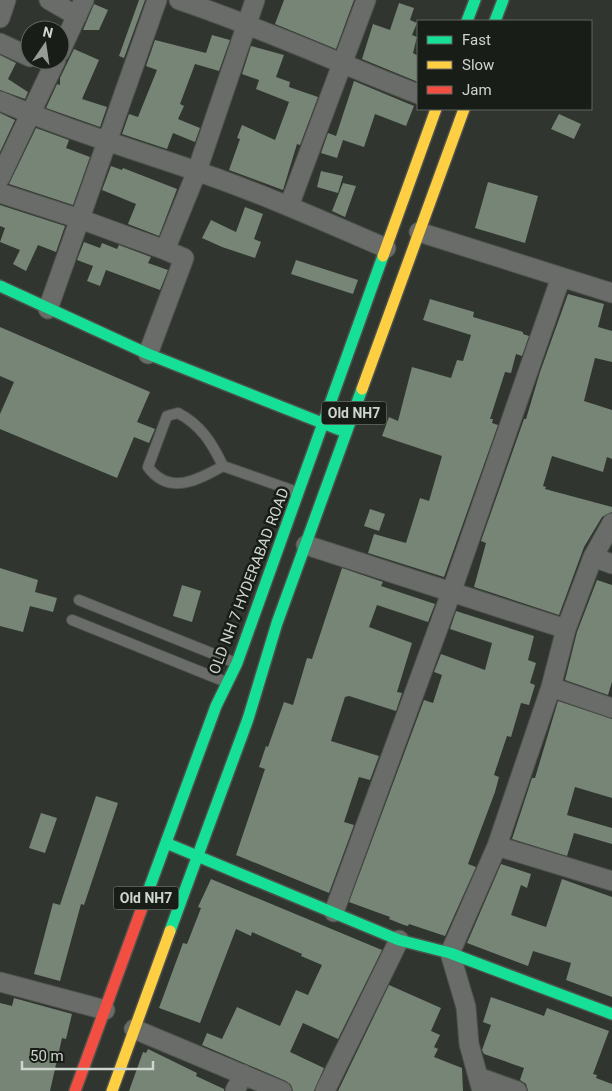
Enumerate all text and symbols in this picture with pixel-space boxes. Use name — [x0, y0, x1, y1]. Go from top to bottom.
north arrow — [20, 20, 70, 70]
legend — [417, 20, 592, 110]
text: N — [41, 23, 55, 41]
text: Fast — [462, 31, 491, 49]
text: Slow — [462, 56, 494, 74]
text: Jam — [462, 81, 492, 99]
road number: Old NH7 — [322, 402, 386, 424]
street label: OLD NH 7 HYDERABAD ROAD — [205, 485, 293, 677]
road number: Old NH7 — [114, 886, 178, 910]
scale bar — [22, 1038, 154, 1070]
text: 50 m — [30, 1047, 64, 1065]

